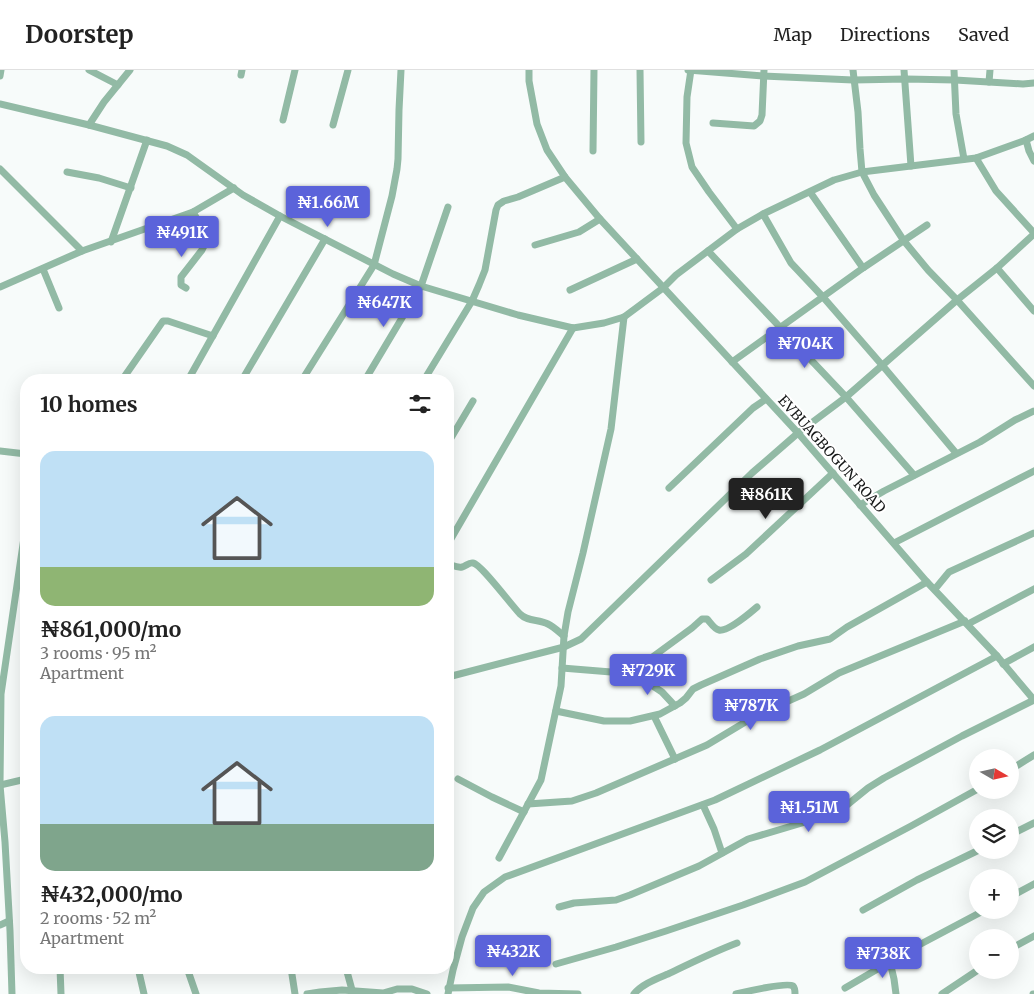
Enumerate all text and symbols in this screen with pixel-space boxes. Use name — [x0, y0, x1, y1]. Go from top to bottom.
text: Doorstep — [25, 19, 133, 50]
text: Map — [774, 23, 812, 46]
text: Directions — [840, 23, 930, 46]
text: Saved — [958, 23, 1009, 46]
pin: ₦1.66M — [287, 186, 369, 228]
text: ₦1.66M — [297, 192, 359, 212]
pin: ₦491K — [147, 216, 217, 258]
text: ₦491K — [156, 222, 208, 242]
pin: ₦647K — [349, 286, 419, 328]
text: ₦647K — [357, 292, 411, 312]
pin: ₦704K — [770, 326, 840, 369]
text: ₦704K — [777, 333, 833, 353]
icon: filters — [406, 390, 434, 418]
text: 10 homes — [40, 391, 138, 418]
street label: EVBUAGBOGUN ROAD — [774, 391, 890, 517]
pin: ₦861K — [731, 478, 801, 520]
icon: home — [192, 483, 282, 573]
text: ₦861K — [740, 484, 792, 504]
text: ₦861,000/mo — [40, 616, 181, 643]
text: 3 rooms · 95 m² — [40, 643, 156, 663]
pin: ₦729K — [613, 654, 683, 696]
text: ₦729K — [621, 660, 675, 680]
text: Apartment — [40, 663, 124, 683]
pin: ₦787K — [716, 688, 786, 731]
text: ₦787K — [724, 695, 778, 715]
icon: home — [192, 748, 282, 838]
north arrow — [969, 749, 1019, 799]
map controls — [969, 749, 1019, 979]
pin: ₦1.51M — [768, 790, 850, 833]
text: ₦1.51M — [779, 797, 839, 817]
button: layers — [969, 809, 1019, 859]
button: + — [969, 869, 1019, 919]
text: ₦432,000/mo — [40, 881, 183, 908]
text: 2 rooms · 52 m² — [40, 908, 156, 928]
text: Apartment — [40, 928, 124, 948]
button: − — [969, 929, 1019, 979]
pin: ₦432K — [478, 934, 548, 977]
pin: ₦738K — [848, 936, 918, 979]
text: ₦432K — [486, 941, 540, 961]
text: ₦738K — [856, 943, 910, 963]

